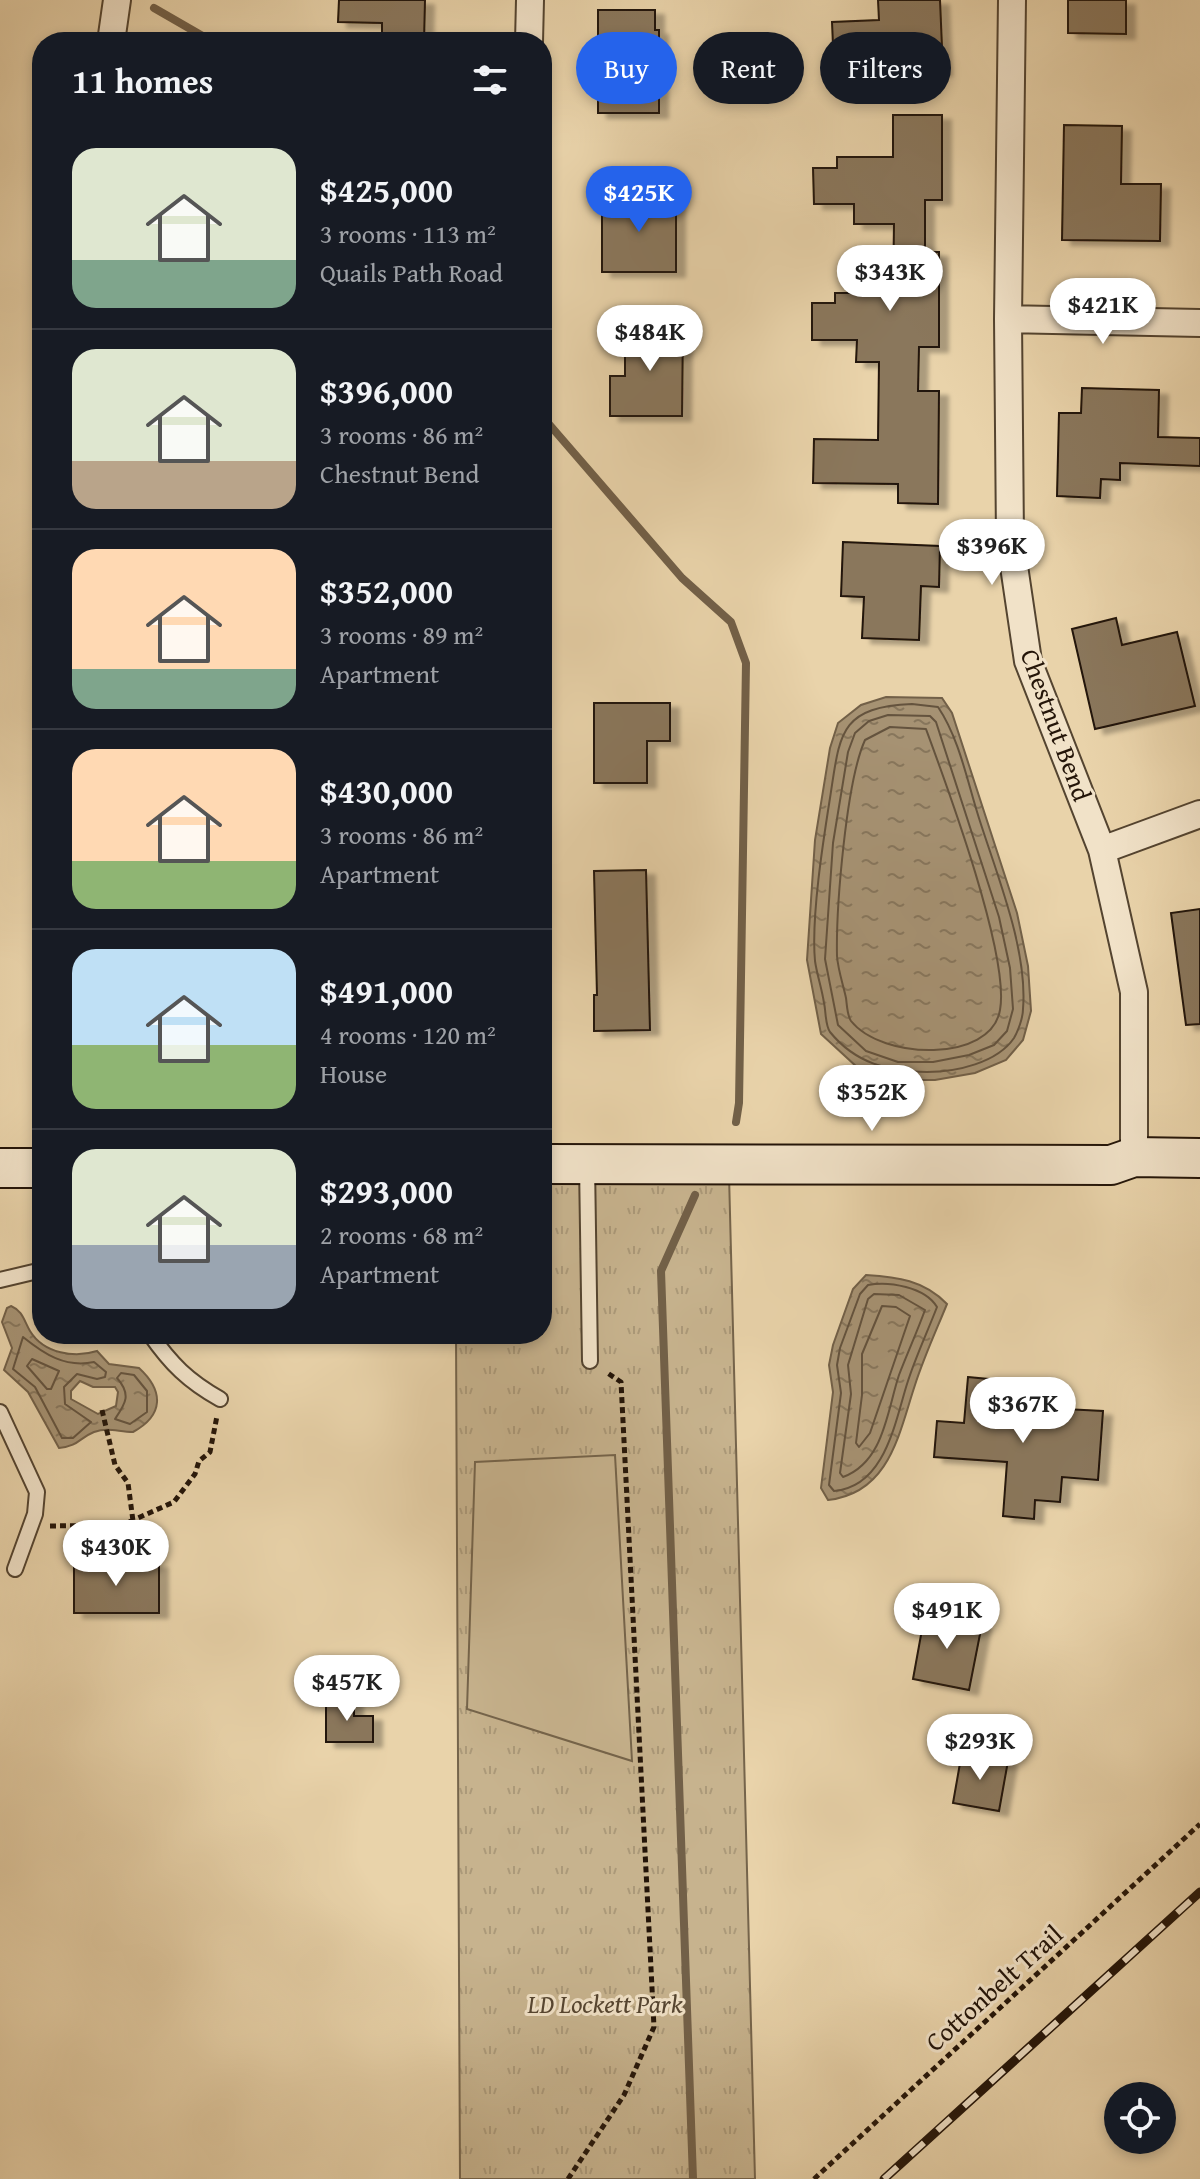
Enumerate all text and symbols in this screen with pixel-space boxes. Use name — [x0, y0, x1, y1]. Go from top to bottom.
chip: Buy — [576, 32, 677, 104]
chip: Rent — [693, 32, 804, 104]
chip: Filters — [820, 32, 951, 104]
text: 11 homes — [72, 56, 213, 105]
icon: filters — [468, 58, 512, 102]
text: $425,000 — [320, 165, 453, 214]
pin: $425K — [583, 166, 695, 234]
text: $425K — [604, 172, 674, 211]
icon: home — [136, 180, 232, 276]
text: 3 rooms · 113 m² — [320, 214, 496, 253]
pin: $343K — [834, 245, 946, 313]
text: $343K — [855, 251, 925, 290]
text: Quails Path Road — [320, 253, 503, 292]
pin: $421K — [1047, 278, 1159, 346]
text: $421K — [1068, 284, 1138, 323]
pin: $484K — [594, 305, 706, 373]
text: $484K — [615, 311, 685, 350]
text: $396,000 — [320, 366, 453, 415]
icon: home — [136, 381, 232, 477]
text: 3 rooms · 86 m² — [320, 415, 483, 454]
text: Chestnut Bend — [320, 454, 479, 493]
pin: $396K — [936, 519, 1048, 587]
text: $396K — [957, 525, 1027, 564]
text: $352,000 — [320, 566, 453, 615]
icon: home — [136, 581, 232, 677]
text: 3 rooms · 89 m² — [320, 615, 483, 654]
street label: Chestnut Bend — [1011, 643, 1102, 807]
text: Apartment — [320, 654, 439, 693]
text: $430,000 — [320, 766, 453, 815]
icon: home — [136, 781, 232, 877]
text: 3 rooms · 86 m² — [320, 815, 483, 854]
text: Apartment — [320, 854, 439, 893]
text: $491,000 — [320, 966, 453, 1015]
icon: home — [136, 981, 232, 1077]
text: 4 rooms · 120 m² — [320, 1015, 496, 1054]
text: House — [320, 1054, 387, 1093]
pin: $352K — [816, 1065, 928, 1133]
text: $352K — [837, 1071, 907, 1110]
text: $293,000 — [320, 1166, 453, 1215]
icon: home — [136, 1181, 232, 1277]
text: 2 rooms · 68 m² — [320, 1215, 483, 1254]
text: Apartment — [320, 1254, 439, 1293]
pin: $367K — [967, 1377, 1079, 1445]
text: $367K — [988, 1383, 1058, 1422]
pin: $430K — [60, 1520, 172, 1588]
text: $430K — [81, 1526, 151, 1565]
pin: $491K — [891, 1583, 1003, 1651]
text: $491K — [912, 1589, 982, 1628]
pin: $457K — [291, 1655, 403, 1723]
text: $457K — [312, 1661, 382, 1700]
pin: $293K — [924, 1714, 1036, 1782]
text: $293K — [945, 1720, 1015, 1759]
street label: Cottonbelt Trail — [916, 1915, 1071, 2060]
park label: LD Lockett Park — [526, 1984, 683, 2023]
map controls — [1104, 2082, 1176, 2154]
button: locate — [1104, 2082, 1176, 2154]

